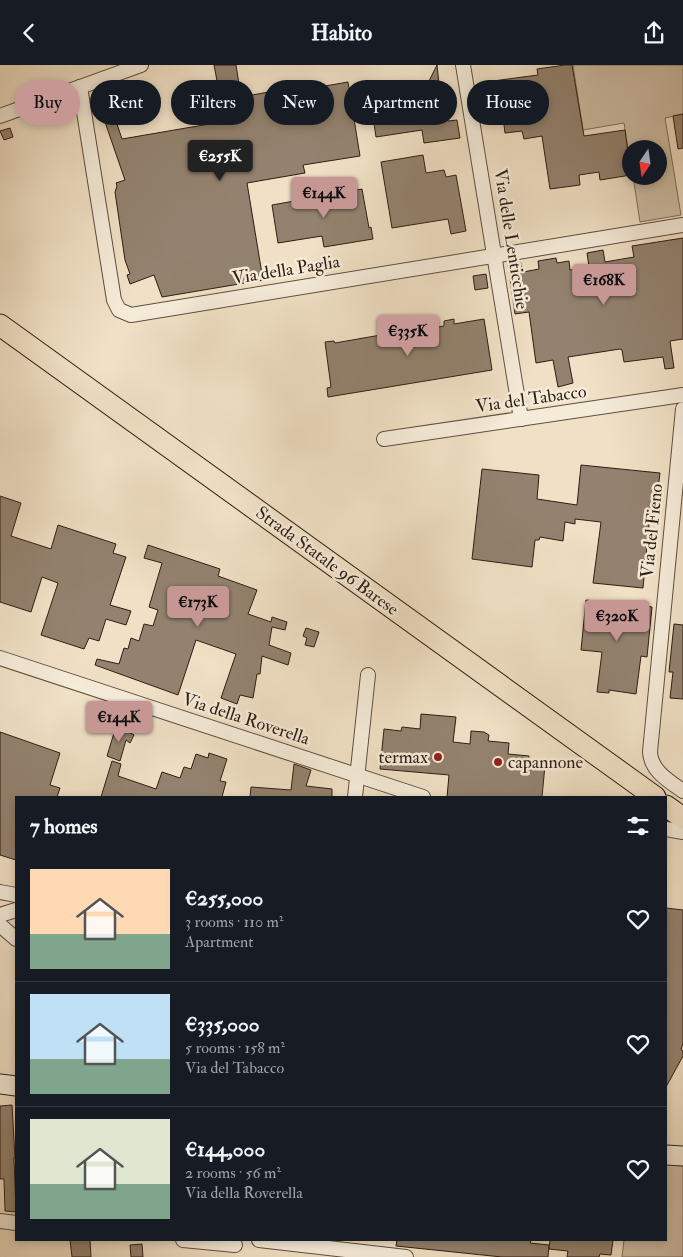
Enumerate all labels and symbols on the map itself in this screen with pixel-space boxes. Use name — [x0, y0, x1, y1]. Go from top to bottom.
pin: €255K — [185, 139, 255, 182]
north arrow — [622, 140, 668, 185]
street label: Via delle Lenticchie — [489, 167, 534, 311]
pin: €144K — [289, 177, 359, 219]
street label: Via della Paglia — [231, 250, 342, 290]
pin: €168K — [569, 263, 639, 306]
pin: €335K — [373, 315, 443, 357]
street label: Via del Tabacco — [474, 380, 588, 418]
street label: Via del Fieno — [636, 482, 668, 579]
street label: Strada Statale 96 Barese — [251, 501, 404, 621]
pin: €173K — [163, 585, 233, 628]
pin: €320K — [582, 599, 652, 642]
street label: Via della Roverella — [179, 688, 313, 751]
pin: €144K — [84, 701, 154, 743]
place label: termax — [379, 746, 428, 769]
marker: termax — [432, 751, 444, 763]
place label: capannone — [508, 751, 584, 774]
marker: capannone — [492, 756, 504, 768]

